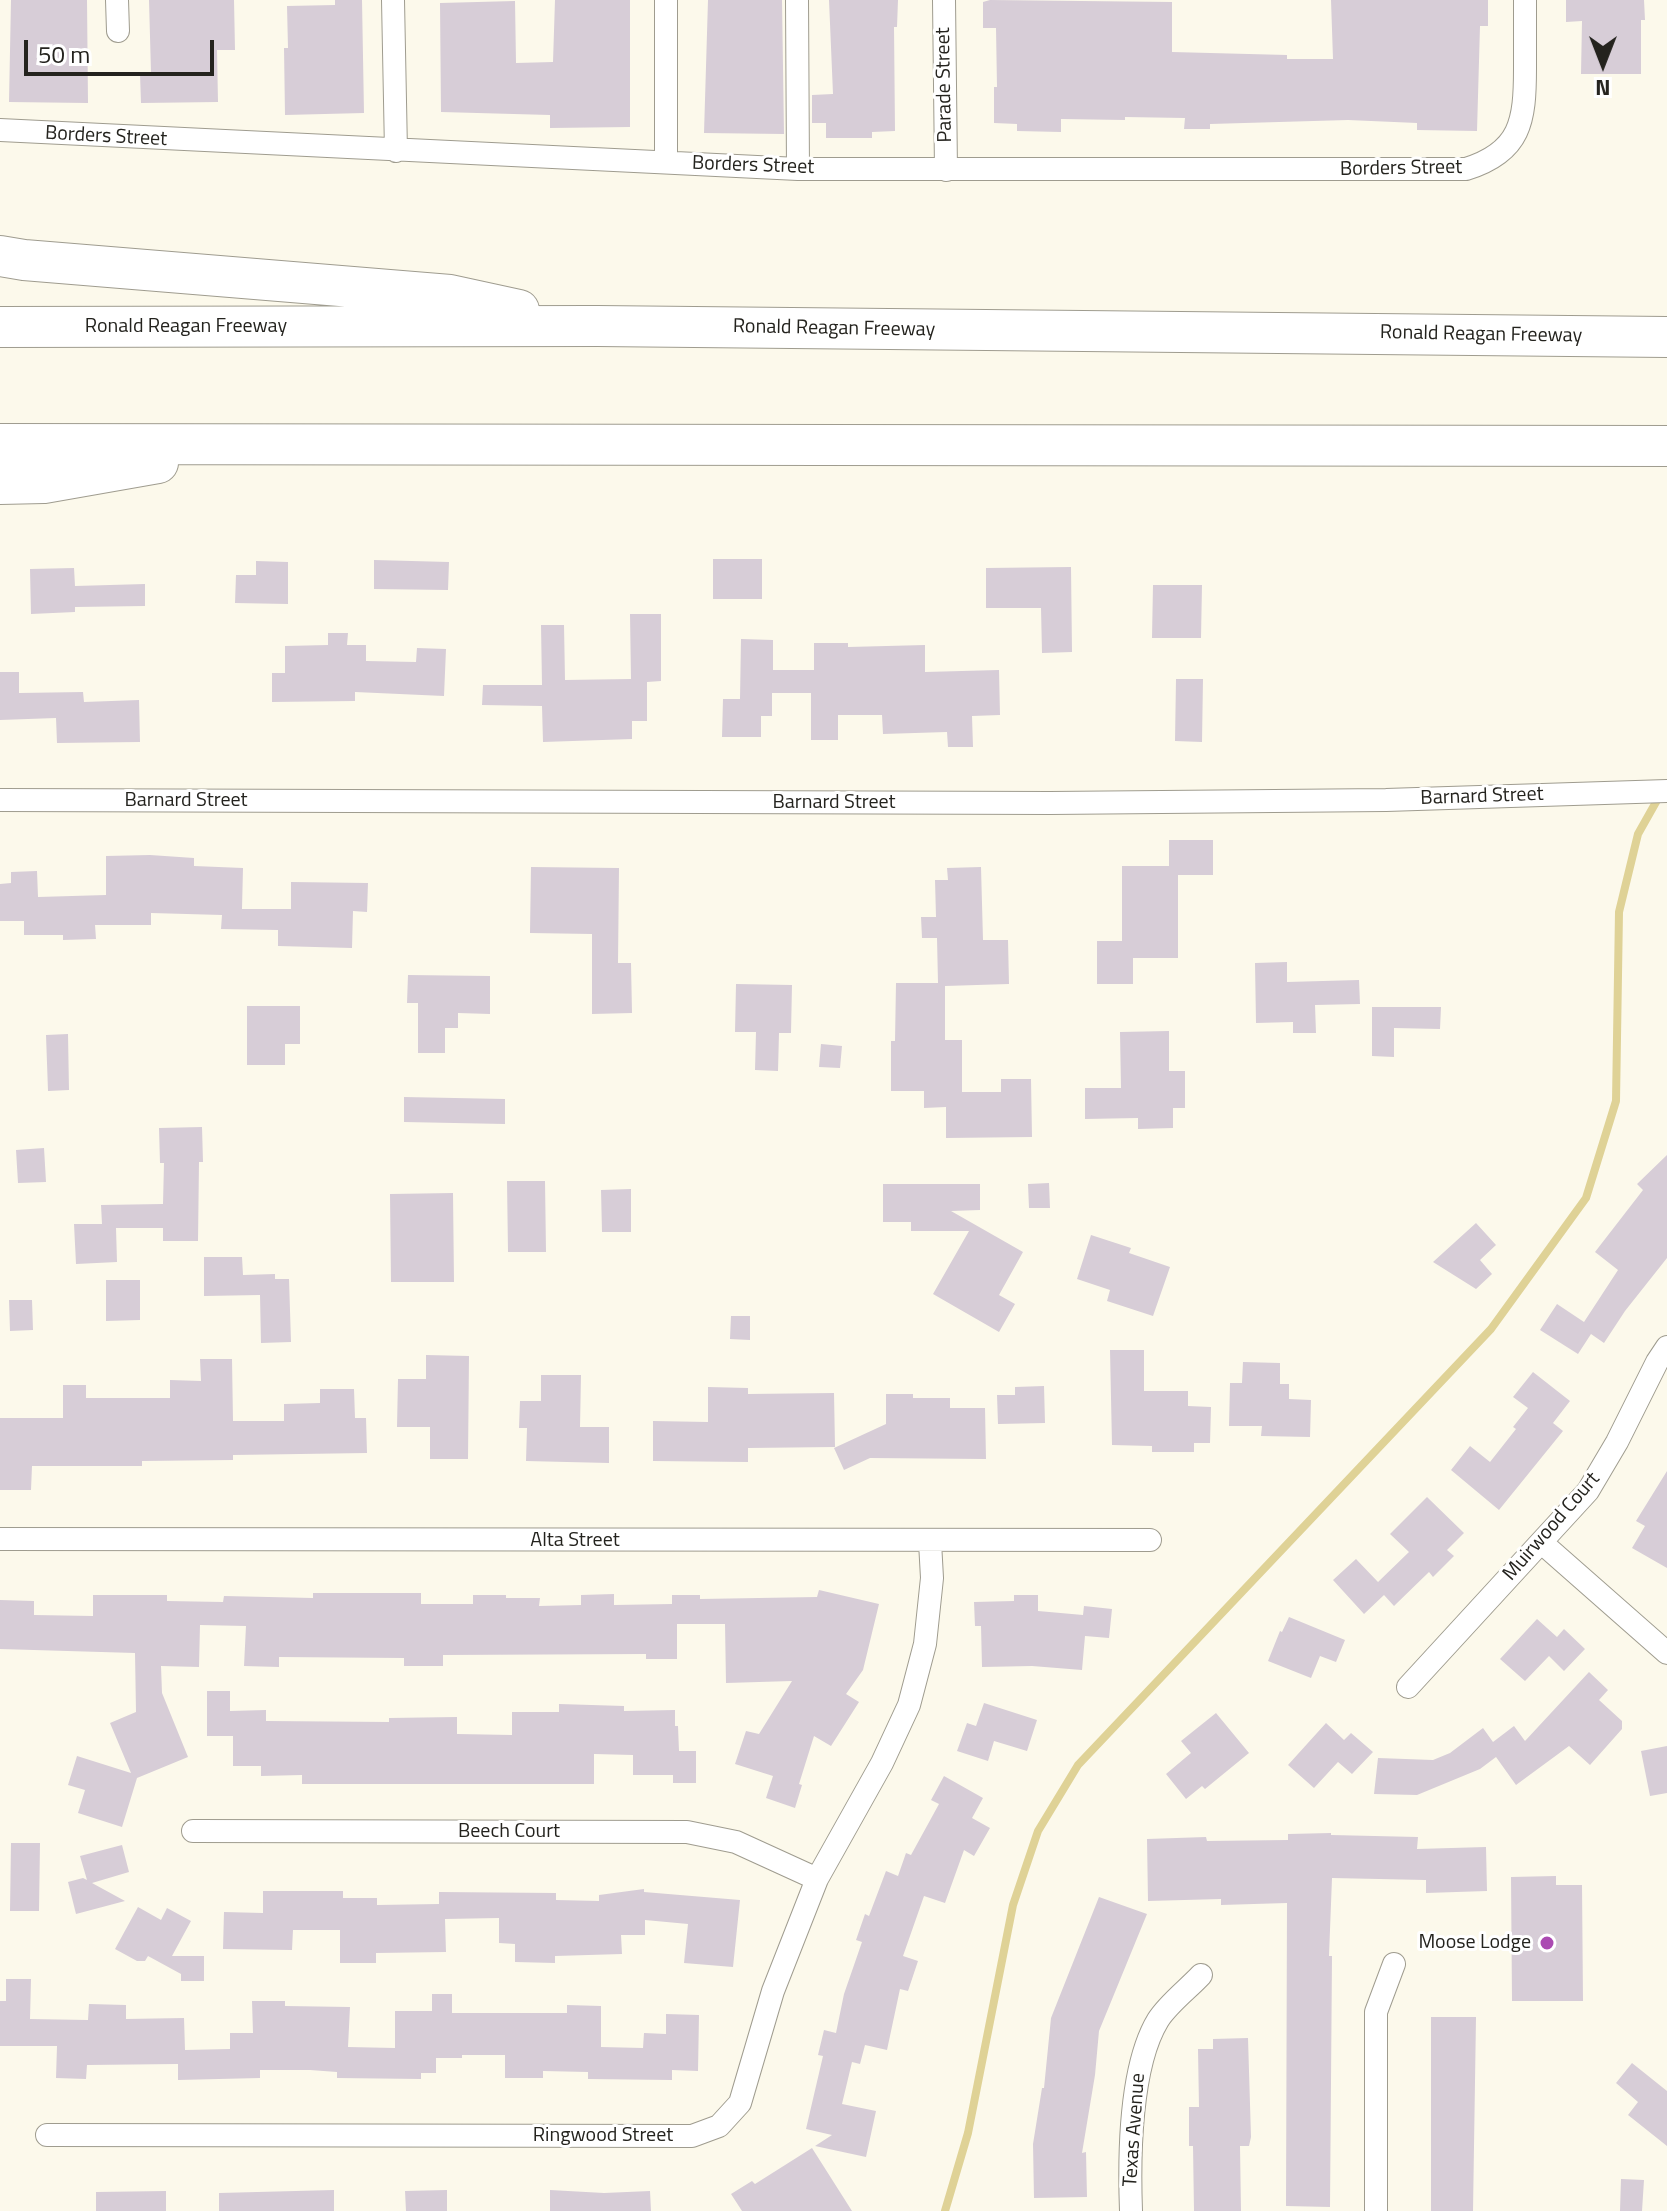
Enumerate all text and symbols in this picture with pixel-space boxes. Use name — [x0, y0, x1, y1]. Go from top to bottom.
scale bar — [28, 24, 218, 74]
north arrow — [1563, 24, 1643, 104]
street label: Parade Street — [932, 27, 958, 143]
text: 50 m — [38, 36, 90, 72]
text: N — [1595, 71, 1611, 105]
street label: Borders Street — [44, 122, 168, 152]
street label: Borders Street — [691, 152, 815, 180]
street label: Borders Street — [1340, 156, 1462, 182]
street label: Ronald Reagan Freeway — [85, 315, 287, 339]
street label: Ronald Reagan Freeway — [733, 315, 935, 343]
street label: Ronald Reagan Freeway — [1380, 321, 1582, 349]
street label: Barnard Street — [1420, 783, 1544, 811]
street label: Barnard Street — [124, 789, 248, 813]
street label: Barnard Street — [772, 791, 896, 815]
street label: Muirwood Court — [1498, 1468, 1606, 1586]
street label: Alta Street — [530, 1529, 620, 1553]
street label: Beech Court — [458, 1820, 560, 1844]
place label: Moose Lodge — [1418, 1931, 1531, 1955]
marker: Moose Lodge — [1538, 1934, 1556, 1952]
street label: Texas Avenue — [1119, 2072, 1151, 2188]
street label: Ringwood Street — [533, 2124, 673, 2148]

